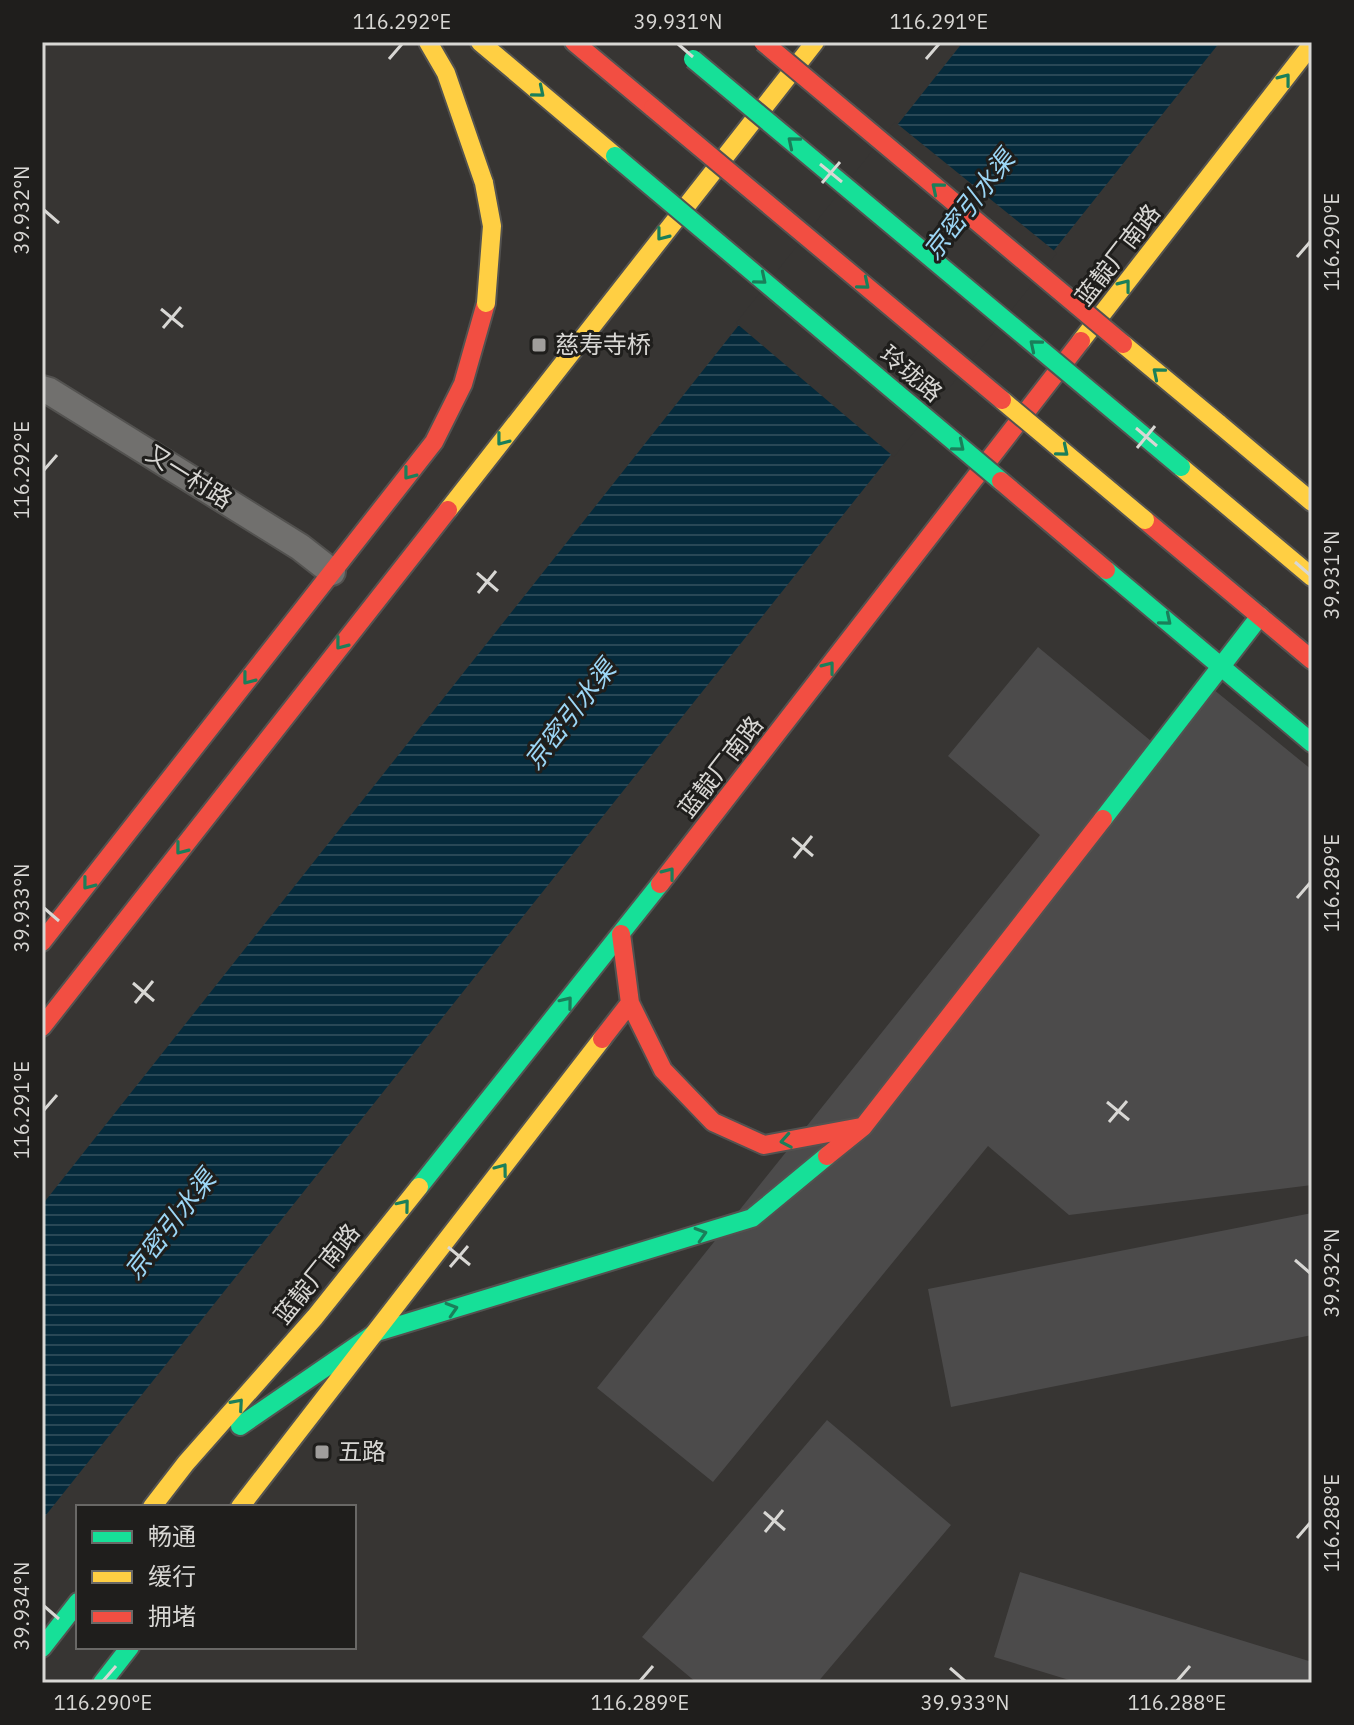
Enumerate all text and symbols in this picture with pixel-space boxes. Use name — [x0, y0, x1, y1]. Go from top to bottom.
text: 116.292°E — [353, 8, 451, 35]
text: 39.931°N — [634, 8, 722, 35]
text: 116.291°E — [890, 8, 988, 35]
one-way arrow — [1275, 73, 1289, 88]
one-way arrow — [530, 82, 544, 97]
one-way arrow — [787, 137, 802, 152]
water label: 京密引水渠 — [915, 140, 1024, 266]
text: 39.932°N — [8, 166, 35, 254]
one-way arrow — [932, 183, 946, 198]
text: 116.290°E — [1318, 193, 1345, 291]
street label: 蓝靛厂南路 — [1068, 197, 1167, 312]
one-way arrow — [658, 226, 672, 241]
one-way arrow — [751, 269, 766, 284]
one-way arrow — [854, 274, 869, 289]
one-way arrow — [1116, 279, 1130, 294]
place label: 慈寿寺桥 — [555, 328, 651, 360]
marker: 慈寿寺桥 — [530, 336, 548, 354]
street label: 玲珑路 — [874, 338, 950, 409]
one-way arrow — [1030, 340, 1044, 355]
one-way arrow — [1153, 368, 1167, 383]
text: 116.292°E — [8, 421, 35, 519]
one-way arrow — [497, 431, 511, 446]
one-way arrow — [950, 436, 965, 451]
street label: 又一村路 — [140, 437, 239, 515]
one-way arrow — [1054, 441, 1068, 456]
one-way arrow — [404, 465, 418, 480]
text: 39.931°N — [1318, 531, 1345, 619]
one-way arrow — [1156, 610, 1171, 625]
one-way arrow — [337, 635, 351, 650]
water label: 京密引水渠 — [516, 650, 625, 776]
one-way arrow — [819, 661, 833, 676]
one-way arrow — [243, 670, 258, 684]
street label: 蓝靛厂南路 — [671, 709, 770, 824]
text: 116.289°E — [1318, 834, 1345, 932]
one-way arrow — [177, 840, 191, 855]
text: 39.933°N — [8, 864, 35, 952]
one-way arrow — [660, 867, 674, 881]
one-way arrow — [83, 875, 97, 890]
one-way arrow — [557, 997, 572, 1011]
text: 116.291°E — [8, 1061, 35, 1159]
one-way arrow — [779, 1132, 793, 1149]
water label: 京密引水渠 — [116, 1160, 225, 1286]
one-way arrow — [493, 1163, 507, 1178]
one-way arrow — [395, 1199, 409, 1214]
street label: 蓝靛厂南路 — [266, 1217, 366, 1330]
one-way arrow — [693, 1227, 707, 1243]
text: 39.932°N — [1318, 1229, 1345, 1317]
one-way arrow — [445, 1302, 458, 1318]
one-way arrow — [228, 1399, 243, 1414]
place label: 五路 — [338, 1435, 386, 1467]
marker: 五路 — [313, 1443, 331, 1461]
text: 116.288°E — [1318, 1474, 1345, 1572]
legend — [76, 1505, 356, 1649]
text: 畅通 — [148, 1520, 196, 1552]
text: 缓行 — [148, 1560, 196, 1592]
text: 39.934°N — [8, 1562, 35, 1650]
text: 拥堵 — [148, 1600, 196, 1632]
text: 116.290°E — [54, 1689, 152, 1716]
text: 116.289°E — [591, 1689, 689, 1716]
text: 39.933°N — [921, 1689, 1009, 1716]
text: 116.288°E — [1128, 1689, 1226, 1716]

